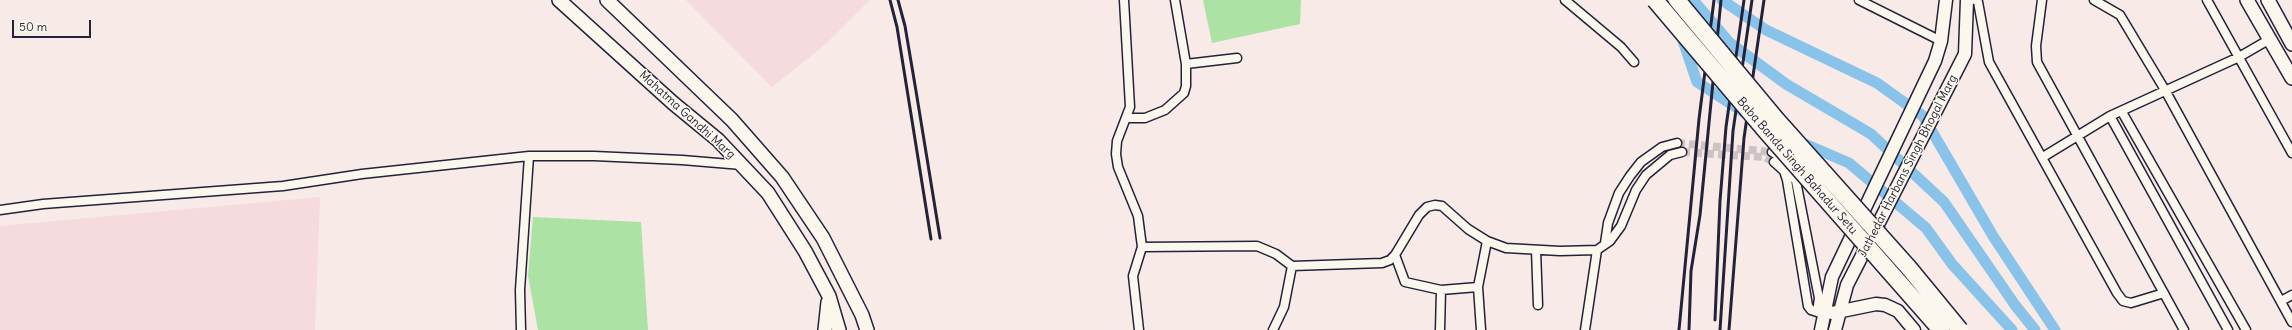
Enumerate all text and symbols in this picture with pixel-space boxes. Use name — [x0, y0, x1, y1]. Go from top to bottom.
scale bar — [14, 12, 93, 38]
text: 50 m — [19, 19, 47, 34]
street label: Mahatma Gandhi Marg — [636, 68, 738, 162]
street label: Jathedar Harbans Singh Bhogal Marg — [1856, 73, 1960, 259]
street label: Baba Banda Singh Bahadur Setu — [1734, 95, 1860, 237]

